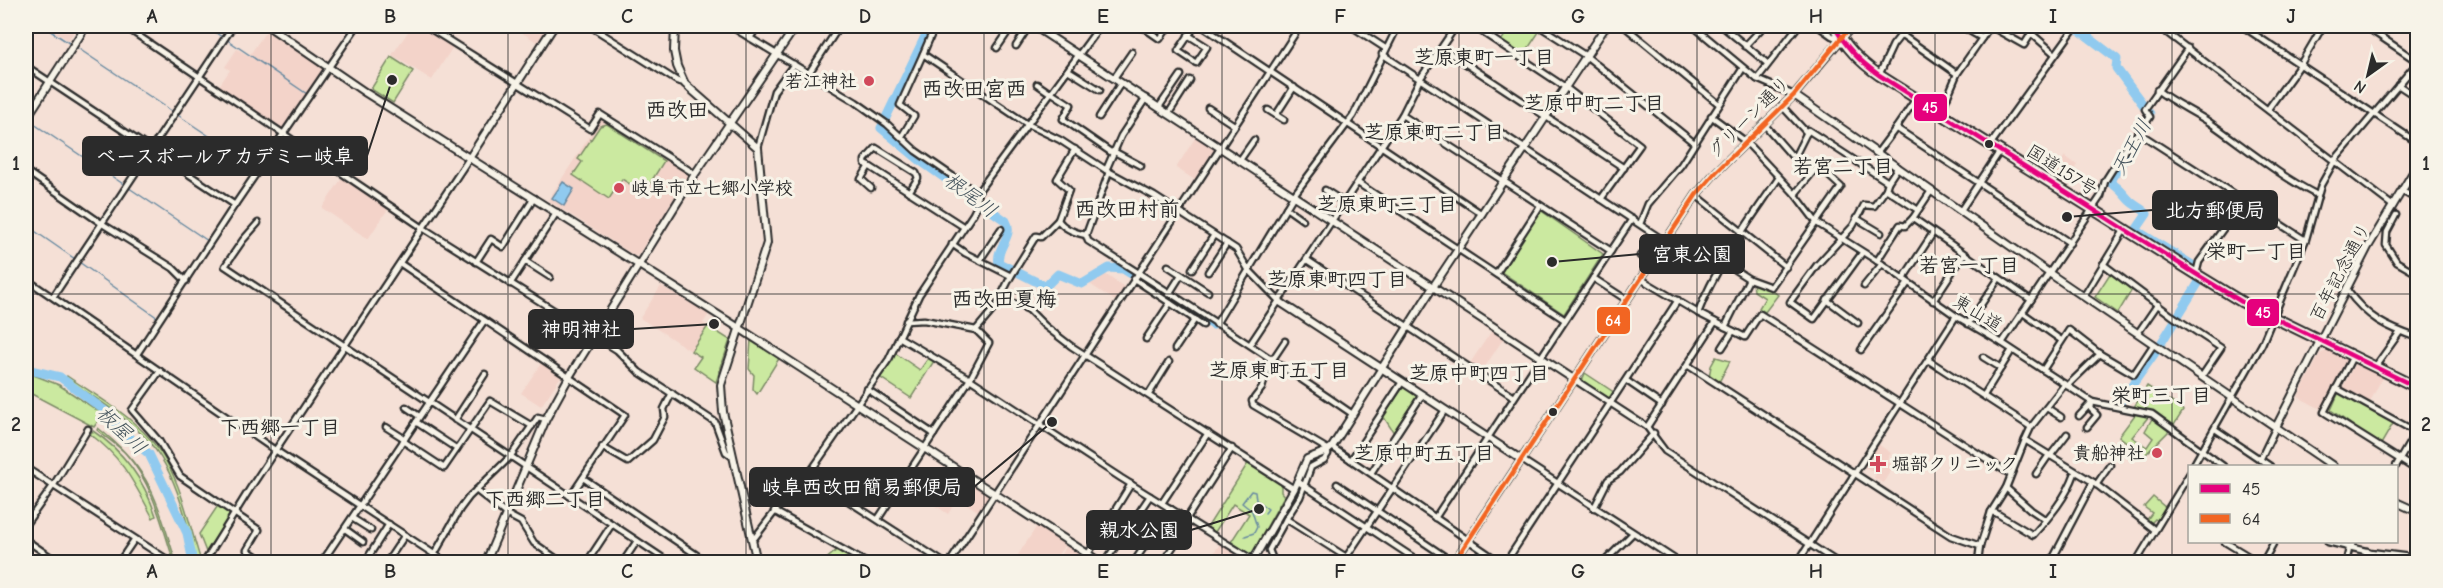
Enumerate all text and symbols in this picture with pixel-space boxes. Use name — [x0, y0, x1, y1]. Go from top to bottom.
text: A — [146, 5, 158, 28]
text: B — [384, 5, 396, 28]
text: C — [621, 5, 633, 28]
text: D — [859, 5, 871, 28]
text: E — [1097, 5, 1109, 28]
text: F — [1334, 5, 1346, 28]
text: G — [1571, 5, 1585, 28]
text: H — [1809, 5, 1823, 28]
text: I — [2049, 5, 2057, 28]
text: J — [2286, 5, 2296, 28]
north arrow — [2338, 45, 2398, 105]
district label: 芝原東町一丁目 — [1414, 46, 1554, 69]
place label: 若江神社 — [785, 71, 857, 92]
street label: グリーン通り — [1704, 72, 1795, 163]
marker: 若江神社 — [862, 74, 876, 88]
text: N — [2351, 76, 2370, 97]
district label: 西改田宮西 — [922, 77, 1027, 101]
district label: 芝原中町二丁目 — [1524, 92, 1664, 115]
line badge: 45 — [1913, 93, 1948, 122]
district label: 西改田 — [646, 98, 709, 122]
text: 45 — [1922, 99, 1938, 117]
water label: 天王川 — [2107, 115, 2156, 179]
district label: 芝原東町二丁目 — [1364, 121, 1504, 144]
callout: ベースボールアカデミー岐阜 — [83, 137, 367, 175]
unlabelled marker — [1983, 138, 1995, 150]
street label: 国道157号 — [2023, 140, 2101, 200]
text: ベースボールアカデミー岐阜 — [96, 145, 354, 168]
text: 1 — [12, 152, 20, 175]
text: 1 — [2422, 152, 2430, 175]
district label: 若宮二丁目 — [1793, 155, 1893, 178]
water label: 根尾川 — [940, 168, 1002, 223]
place label: 岐阜市立七郷小学校 — [631, 178, 793, 199]
marker: 岐阜市立七郷小学校 — [612, 181, 626, 195]
callout: 北方郵便局 — [2153, 191, 2277, 229]
district label: 芝原東町三丁目 — [1317, 193, 1457, 216]
district label: 西改田村前 — [1075, 197, 1180, 221]
text: 北方郵便局 — [2165, 199, 2265, 222]
street label: 百年記念通り — [2306, 220, 2375, 325]
callout: 宮東公園 — [1640, 235, 1744, 273]
district label: 栄町一丁目 — [2206, 240, 2306, 263]
text: 宮東公園 — [1652, 243, 1732, 266]
district label: 若宮一丁目 — [1919, 254, 2019, 277]
district label: 芝原東町四丁目 — [1267, 268, 1407, 291]
district label: 西改田夏梅 — [952, 287, 1057, 311]
street label: 東山道 — [1949, 291, 2006, 336]
line badge: 45 — [2246, 298, 2280, 327]
text: 45 — [2255, 304, 2271, 322]
line badge: 64 — [1596, 306, 1631, 335]
callout: 神明神社 — [529, 310, 633, 348]
text: 64 — [1605, 312, 1621, 330]
text: 神明神社 — [541, 318, 621, 341]
district label: 芝原東町五丁目 — [1209, 359, 1349, 382]
district label: 芝原中町四丁目 — [1409, 362, 1549, 385]
district label: 栄町三丁目 — [2111, 384, 2211, 407]
water label: 板屋川 — [92, 401, 151, 459]
unlabelled marker — [1547, 406, 1559, 418]
text: 2 — [11, 413, 21, 436]
text: 2 — [2421, 413, 2431, 436]
district label: 下西郷一丁目 — [220, 416, 340, 439]
district label: 芝原中町五丁目 — [1354, 442, 1494, 465]
place label: 貴船神社 — [2073, 443, 2145, 464]
marker: 貴船神社 — [2150, 446, 2164, 460]
place label: 堀部クリニック — [1892, 454, 2018, 475]
marker: 堀部クリニック — [1869, 455, 1887, 473]
legend — [2188, 465, 2398, 543]
callout: 岐阜西改田簡易郵便局 — [750, 468, 974, 506]
text: 岐阜西改田簡易郵便局 — [762, 476, 962, 499]
text: 45 — [2242, 479, 2260, 500]
district label: 下西郷二丁目 — [485, 488, 605, 511]
text: 64 — [2242, 509, 2260, 530]
callout: 親水公園 — [1087, 511, 1191, 549]
text: 親水公園 — [1099, 519, 1179, 542]
text: A — [146, 560, 158, 583]
text: B — [384, 560, 396, 583]
text: C — [621, 560, 633, 583]
text: D — [859, 560, 871, 583]
text: E — [1097, 560, 1109, 583]
text: F — [1334, 560, 1346, 583]
text: G — [1571, 560, 1585, 583]
text: H — [1809, 560, 1823, 583]
text: I — [2049, 560, 2057, 583]
text: J — [2286, 560, 2296, 583]

